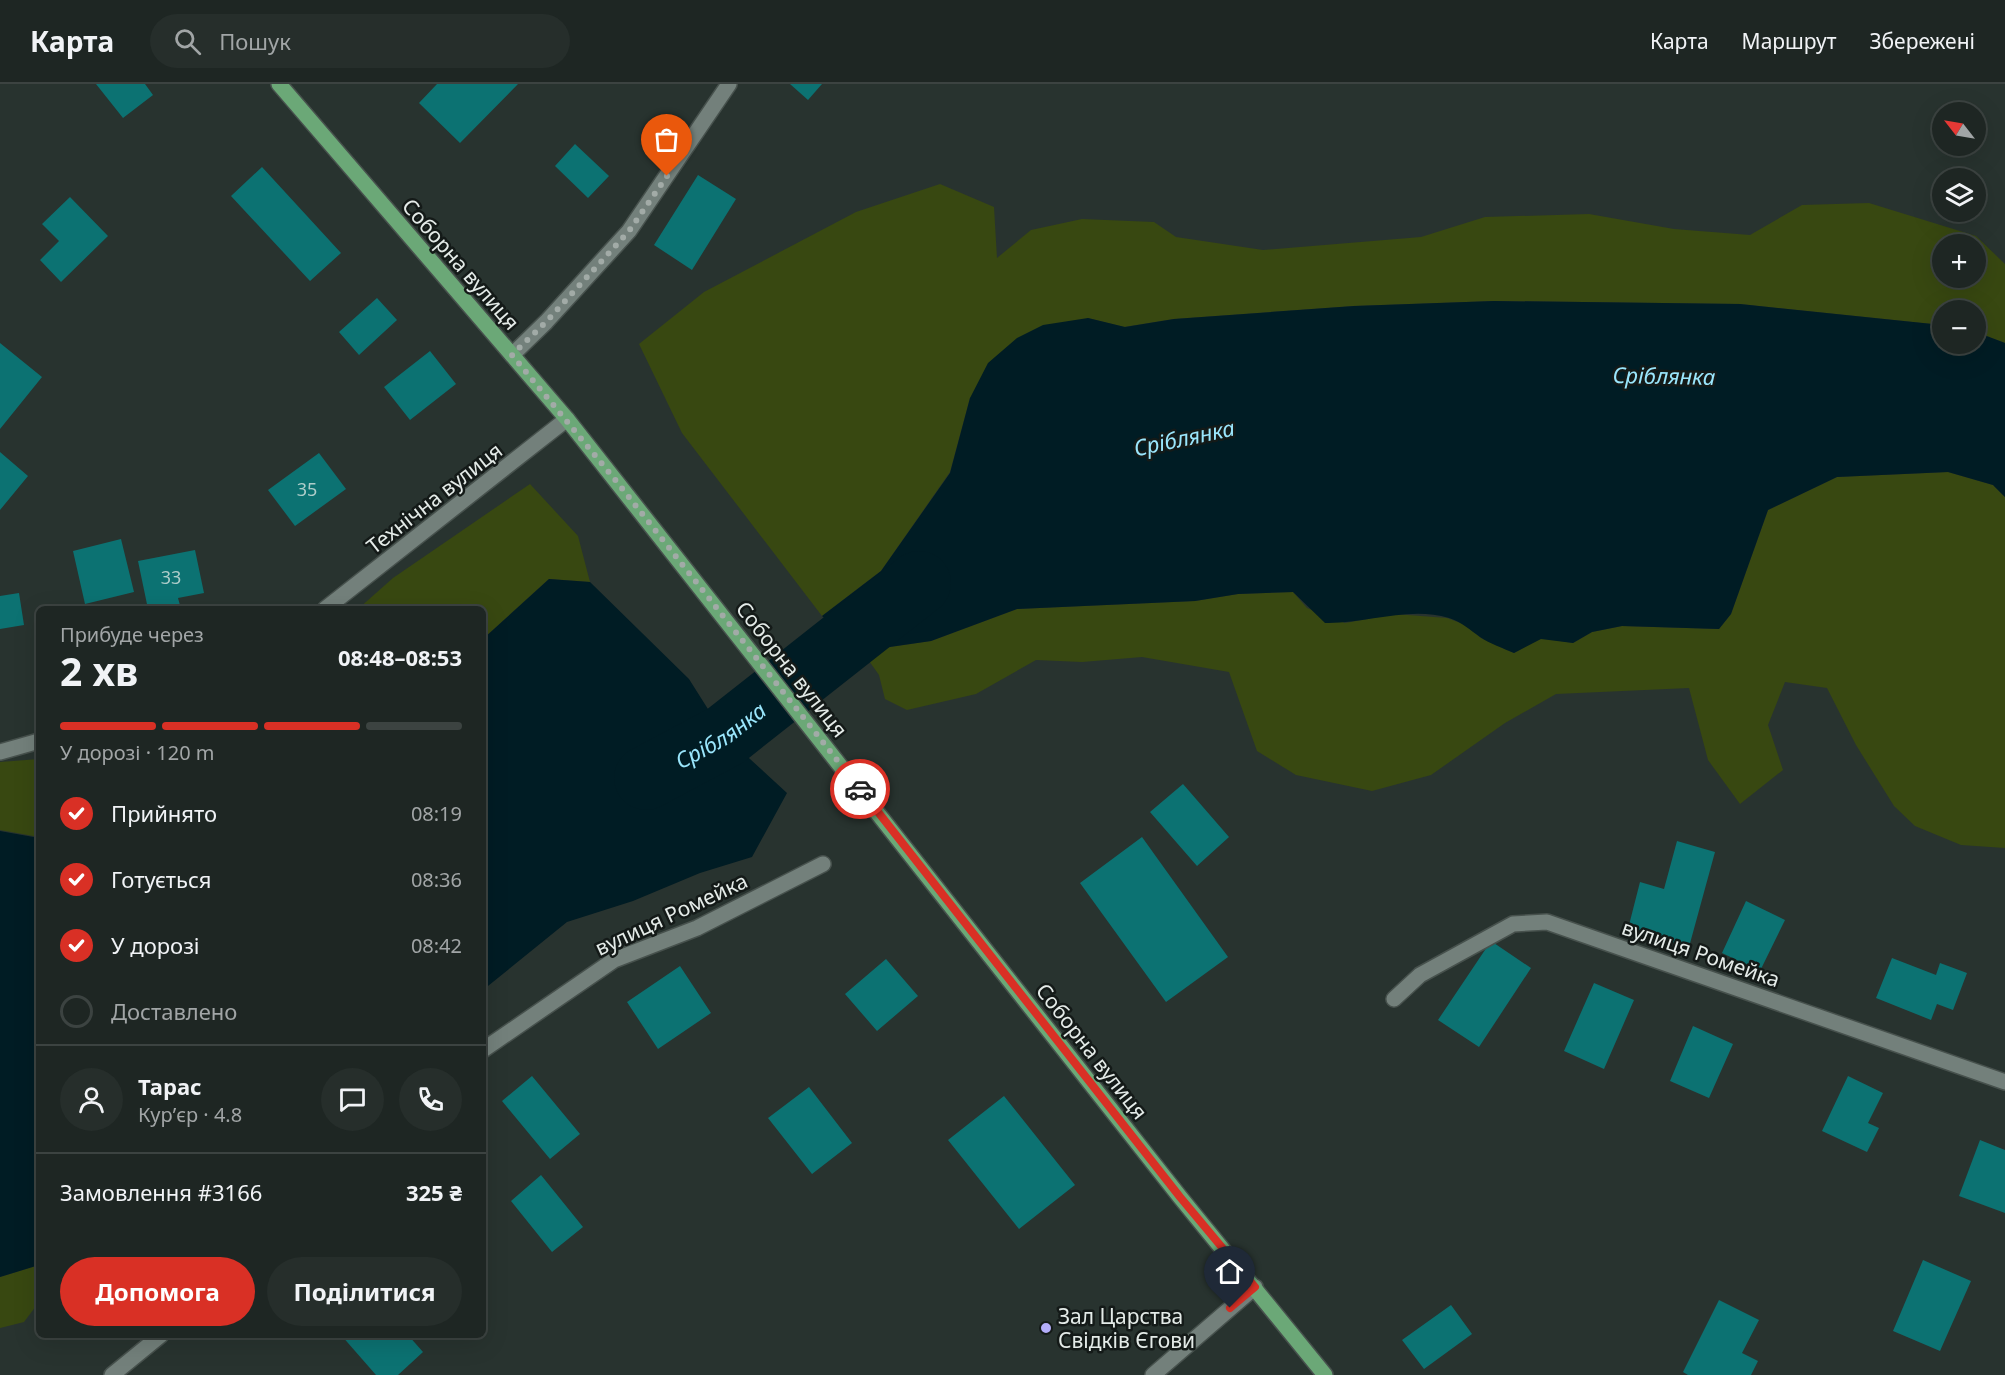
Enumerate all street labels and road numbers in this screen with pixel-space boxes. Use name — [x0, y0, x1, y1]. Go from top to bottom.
street label: Соборна вулиця — [396, 192, 526, 336]
street label: Технічна вулиця — [360, 436, 508, 560]
street label: Соборна вулиця — [730, 595, 854, 743]
street label: вулиця Ромейка — [590, 866, 752, 962]
street label: вулиця Ромейка — [1618, 913, 1784, 993]
street label: Соборна вулиця — [1030, 977, 1154, 1125]

